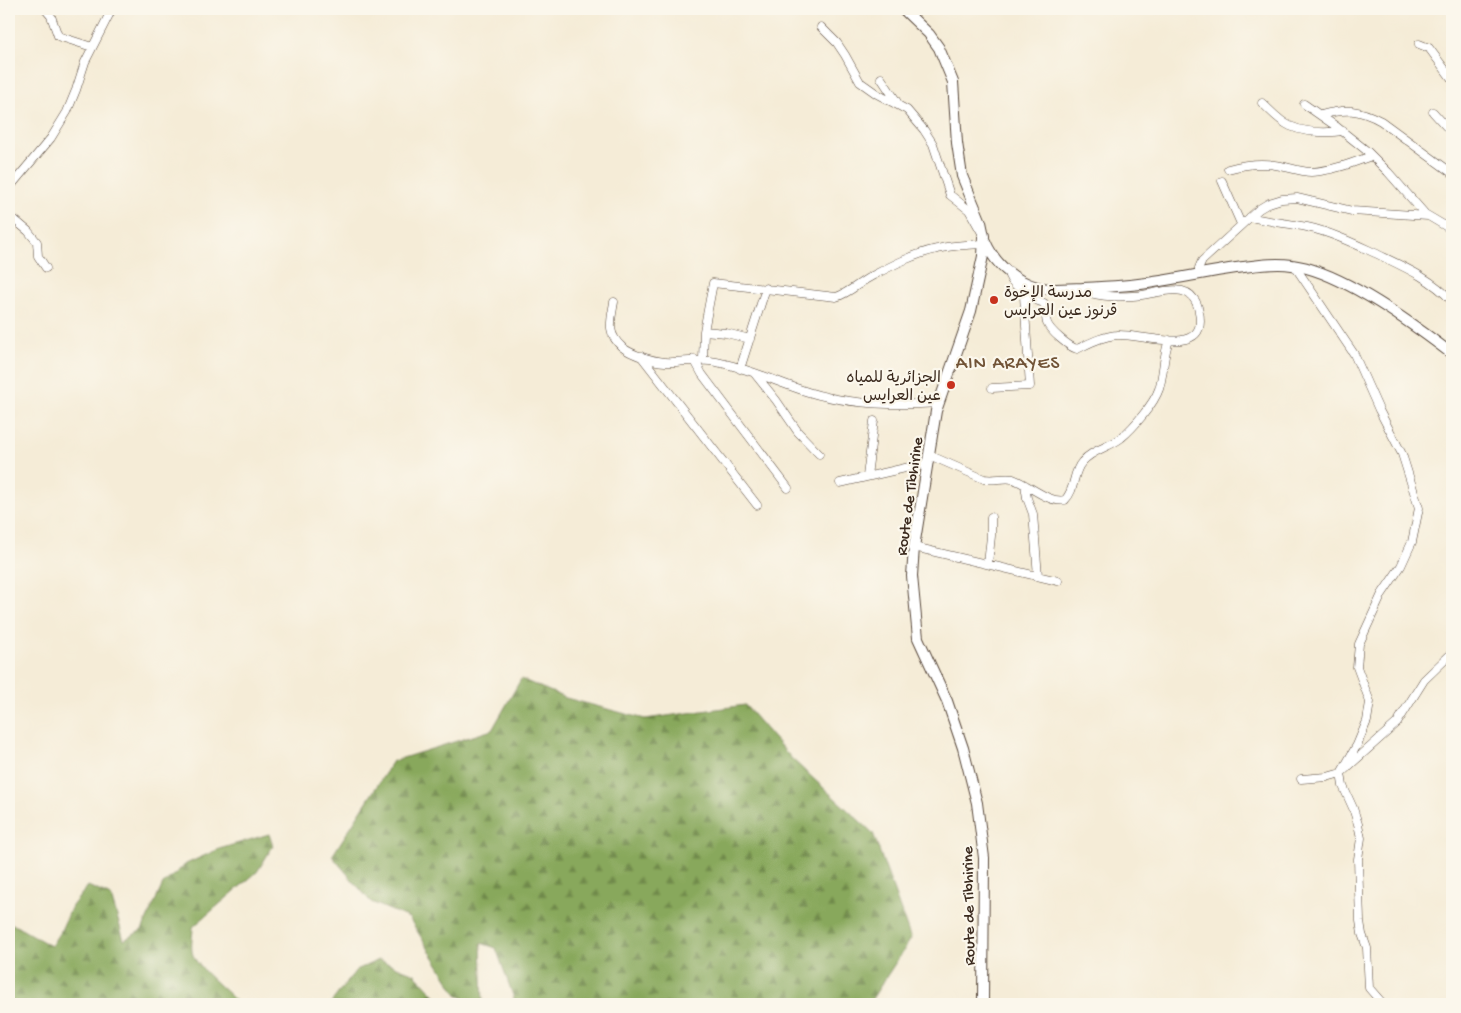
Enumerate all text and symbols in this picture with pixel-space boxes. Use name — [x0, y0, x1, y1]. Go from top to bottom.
place label: مدرسة الإخوة قرنوز عين العرايس — [1004, 284, 1117, 322]
marker: مدرسة الإخوة قرنوز عين العرايس — [988, 294, 1000, 306]
district label: AIN ARAYES — [956, 353, 1060, 376]
place label: الجزائرية للمياه عين العرايس — [846, 369, 941, 407]
marker: الجزائرية للمياه عين العرايس — [945, 379, 957, 391]
street label: Route de Tibhirine — [894, 435, 929, 557]
street label: Route de Tibhirine — [960, 845, 981, 966]

